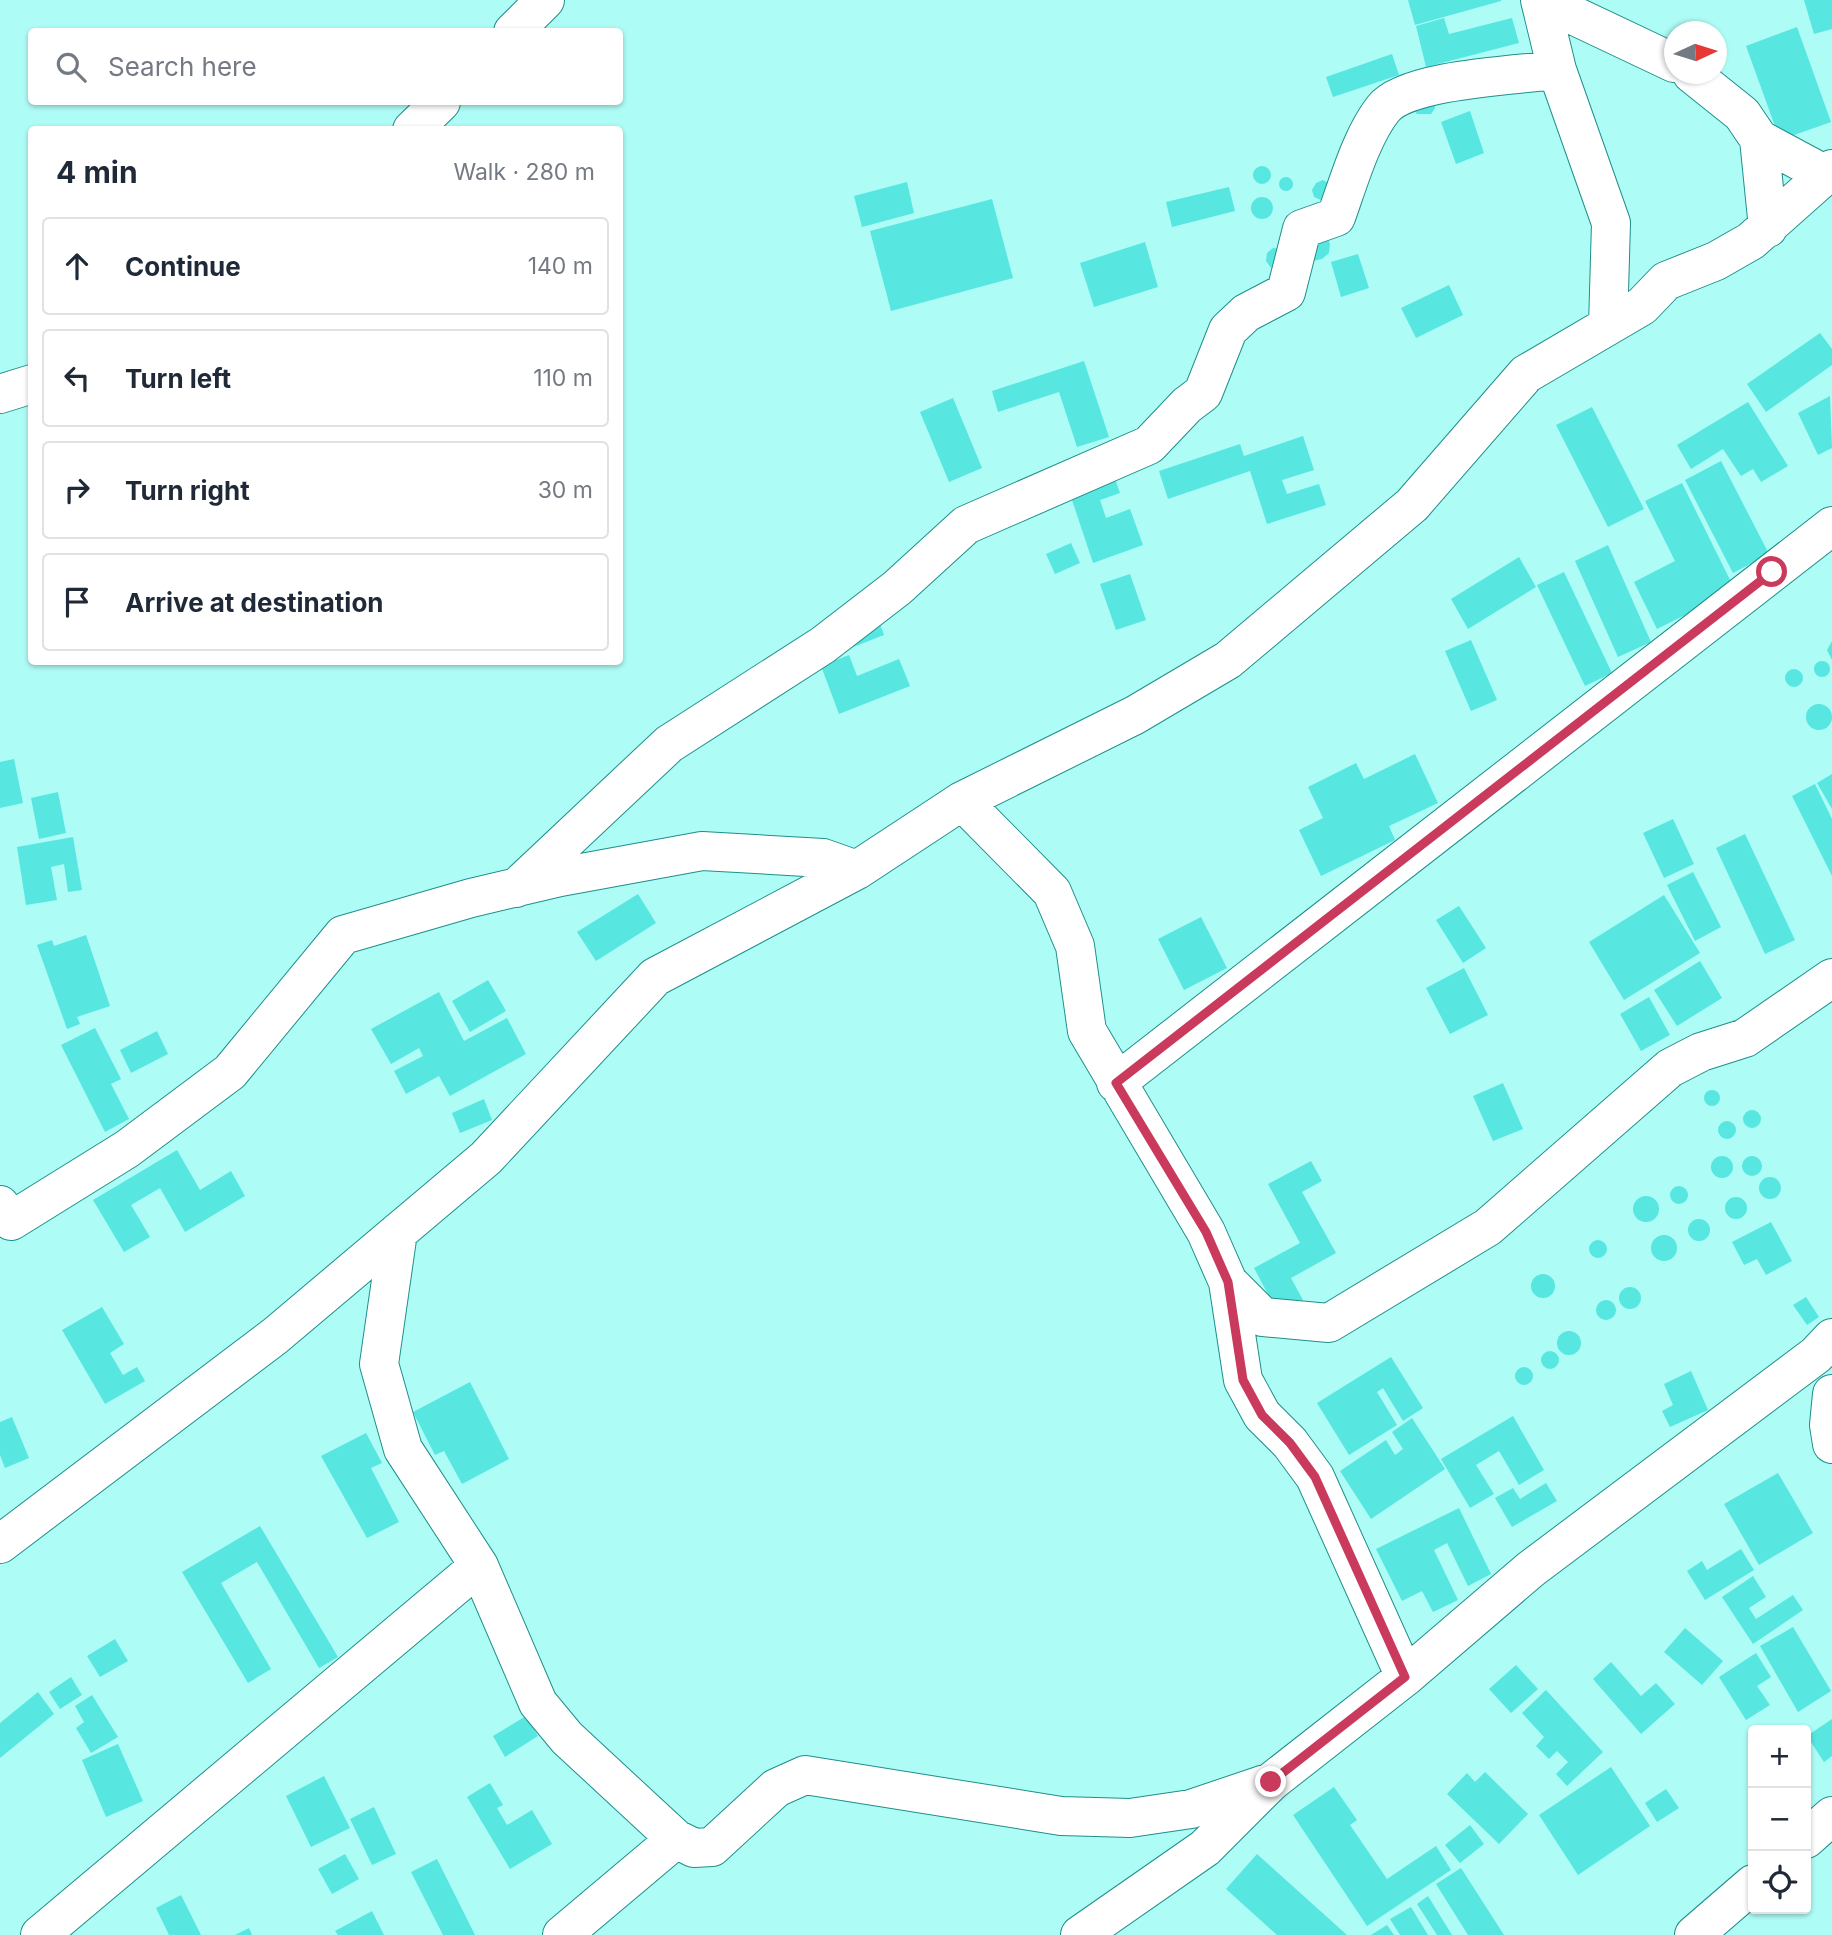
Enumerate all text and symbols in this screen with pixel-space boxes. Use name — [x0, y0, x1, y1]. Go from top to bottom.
north arrow — [1664, 21, 1727, 84]
search box — [28, 28, 623, 105]
icon: search — [52, 48, 90, 86]
text: Search here — [108, 51, 257, 82]
text: 4 min — [56, 154, 138, 190]
text: Walk · 280 m — [453, 158, 595, 186]
icon: ahead — [58, 247, 96, 285]
text: Continue — [125, 251, 241, 282]
text: 140 m — [528, 252, 593, 280]
icon: left — [58, 359, 96, 397]
text: Turn left — [125, 363, 231, 394]
text: 110 m — [533, 364, 593, 392]
icon: right — [58, 471, 96, 509]
text: Turn right — [125, 475, 250, 506]
text: 30 m — [538, 476, 593, 504]
route start — [1756, 556, 1787, 587]
icon: arrive — [58, 583, 96, 621]
text: Arrive at destination — [125, 587, 384, 618]
map controls — [1748, 1725, 1811, 1914]
button: + — [1748, 1725, 1811, 1788]
route end — [1255, 1766, 1286, 1797]
button: − — [1748, 1788, 1811, 1851]
button: locate — [1748, 1851, 1811, 1914]

